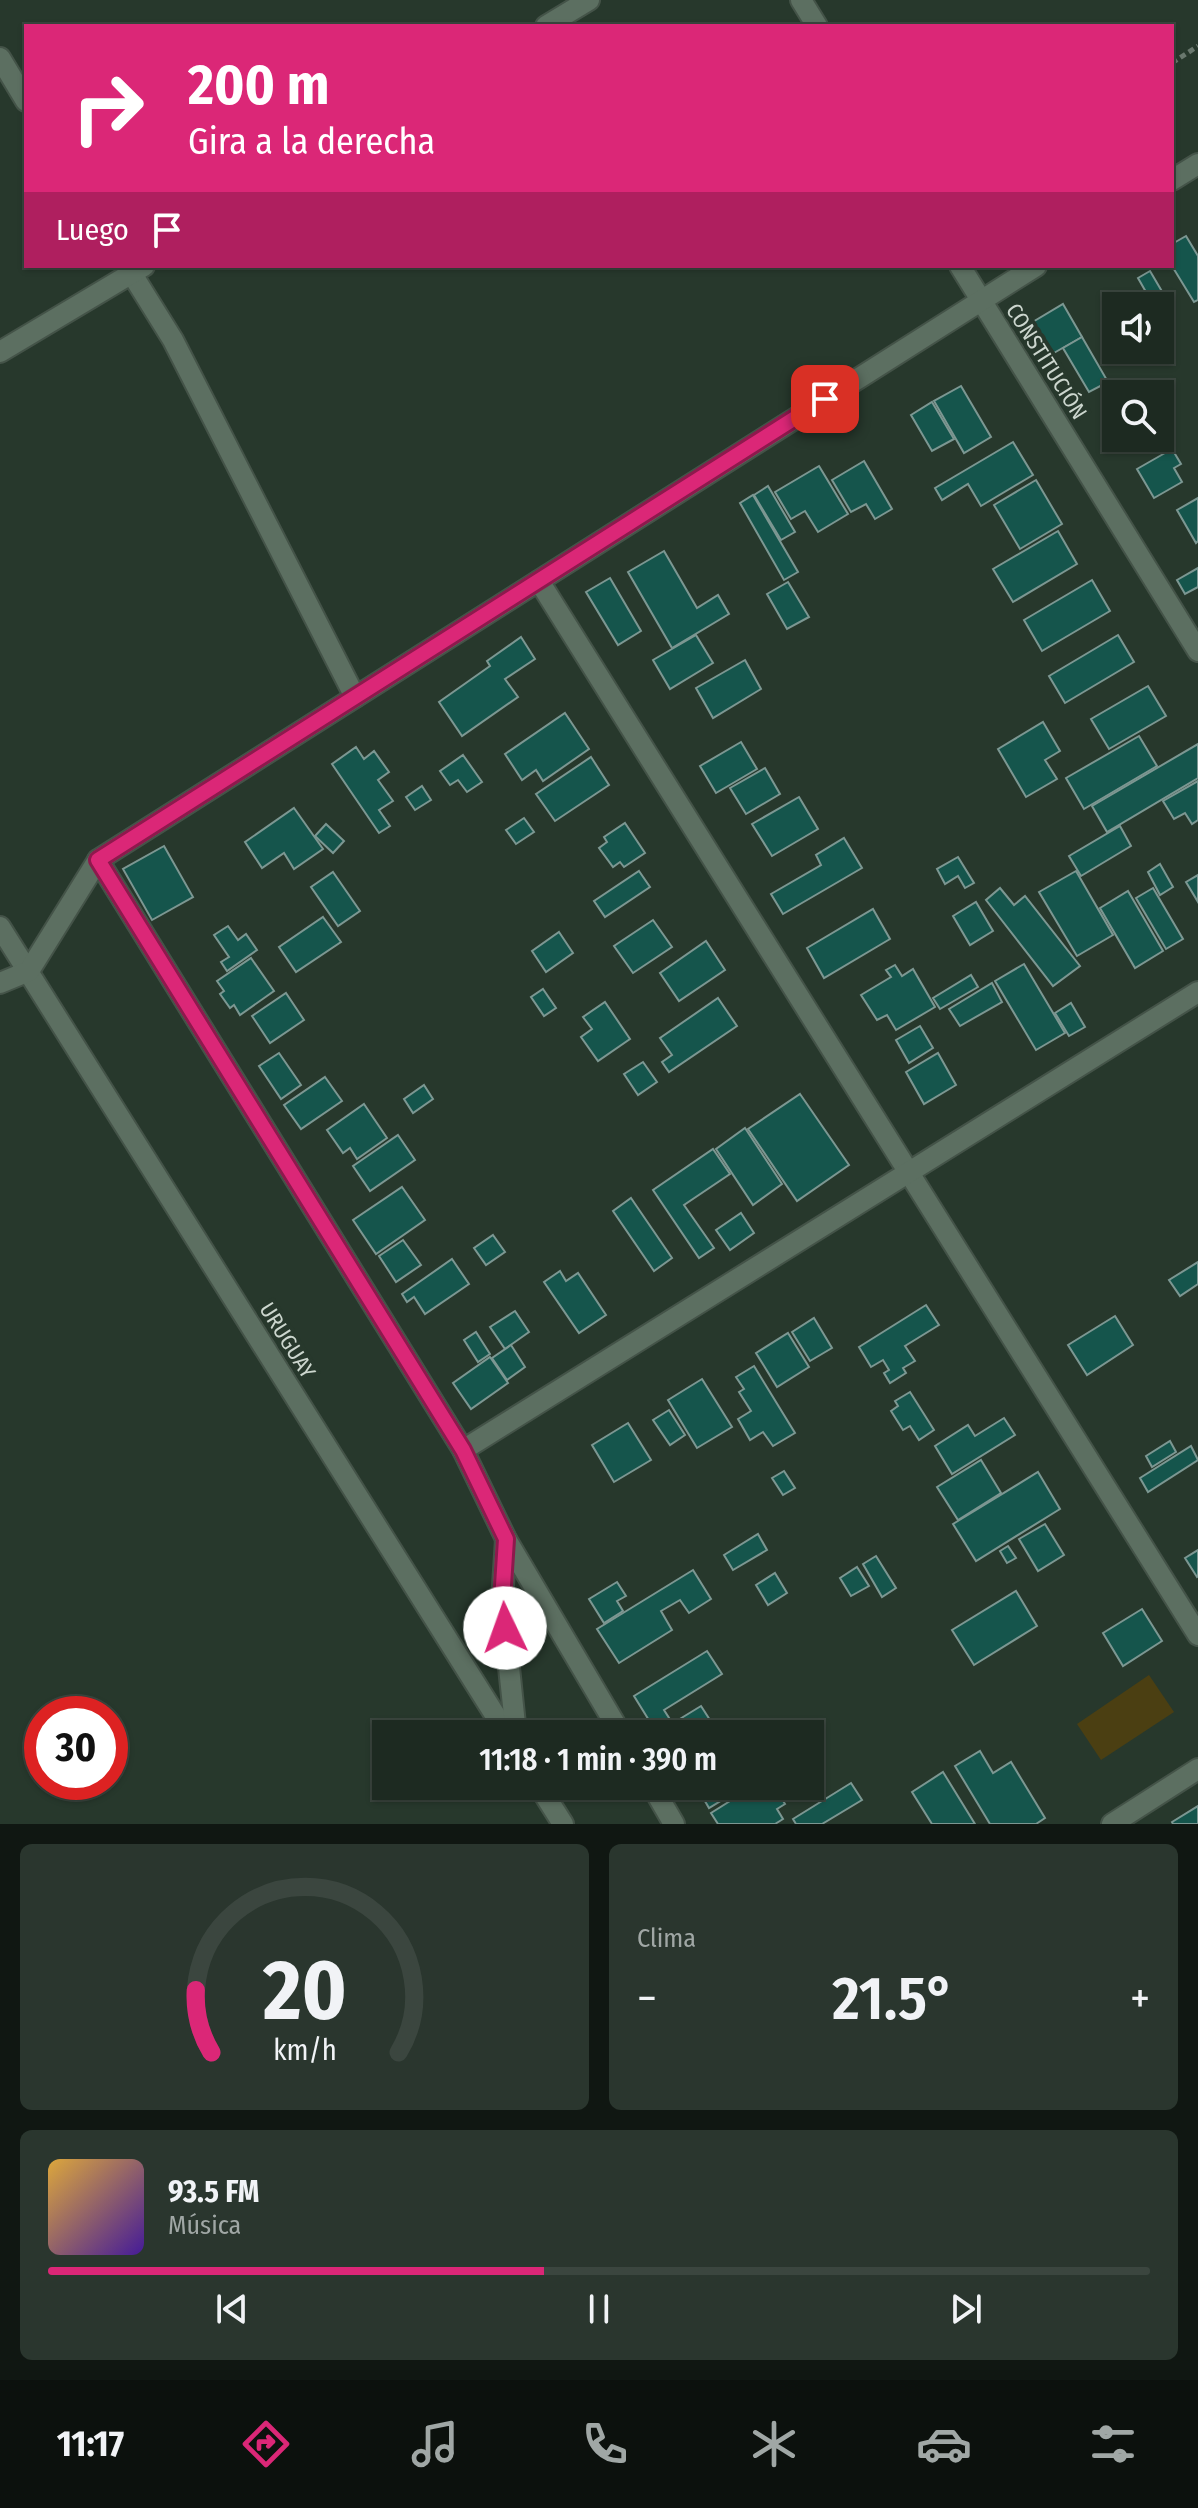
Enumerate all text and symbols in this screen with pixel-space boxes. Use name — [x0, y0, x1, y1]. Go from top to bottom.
text: 200 m — [188, 52, 329, 119]
icon: right — [56, 56, 160, 160]
text: Gira a la derecha — [188, 120, 435, 164]
icon: arrive — [145, 208, 189, 252]
text: Luego — [56, 212, 129, 248]
map controls — [1102, 292, 1174, 452]
button: sound — [1102, 292, 1174, 364]
street label: CONSTITUCIÓN — [1000, 298, 1093, 424]
pin — [791, 365, 859, 433]
icon: arrive — [803, 377, 847, 421]
button: search — [1102, 380, 1174, 452]
street label: URUGUAY — [254, 1297, 321, 1383]
position arrow — [463, 1586, 547, 1670]
speed limit sign: 30 — [24, 1696, 128, 1800]
text: 11:18 · 1 min · 390 m — [479, 1742, 717, 1778]
text: Clima — [637, 1923, 696, 1954]
text: 20 — [262, 1941, 346, 2041]
text: 21.5° — [832, 1963, 954, 2035]
text: − — [637, 1972, 657, 2025]
text: + — [1130, 1972, 1150, 2025]
text: km/h — [273, 2033, 336, 2068]
text: 93.5 FM — [168, 2174, 259, 2210]
text: Música — [168, 2210, 241, 2241]
icon: previous — [210, 2287, 254, 2331]
icon: pause — [577, 2287, 621, 2331]
icon: next — [944, 2287, 988, 2331]
icon: directions — [238, 2416, 294, 2472]
icon: music — [407, 2416, 463, 2472]
icon: phone — [577, 2416, 633, 2472]
icon: climate — [746, 2416, 802, 2472]
icon: car — [916, 2416, 972, 2472]
icon: filters — [1085, 2416, 1141, 2472]
text: 11:17 — [57, 2422, 124, 2466]

